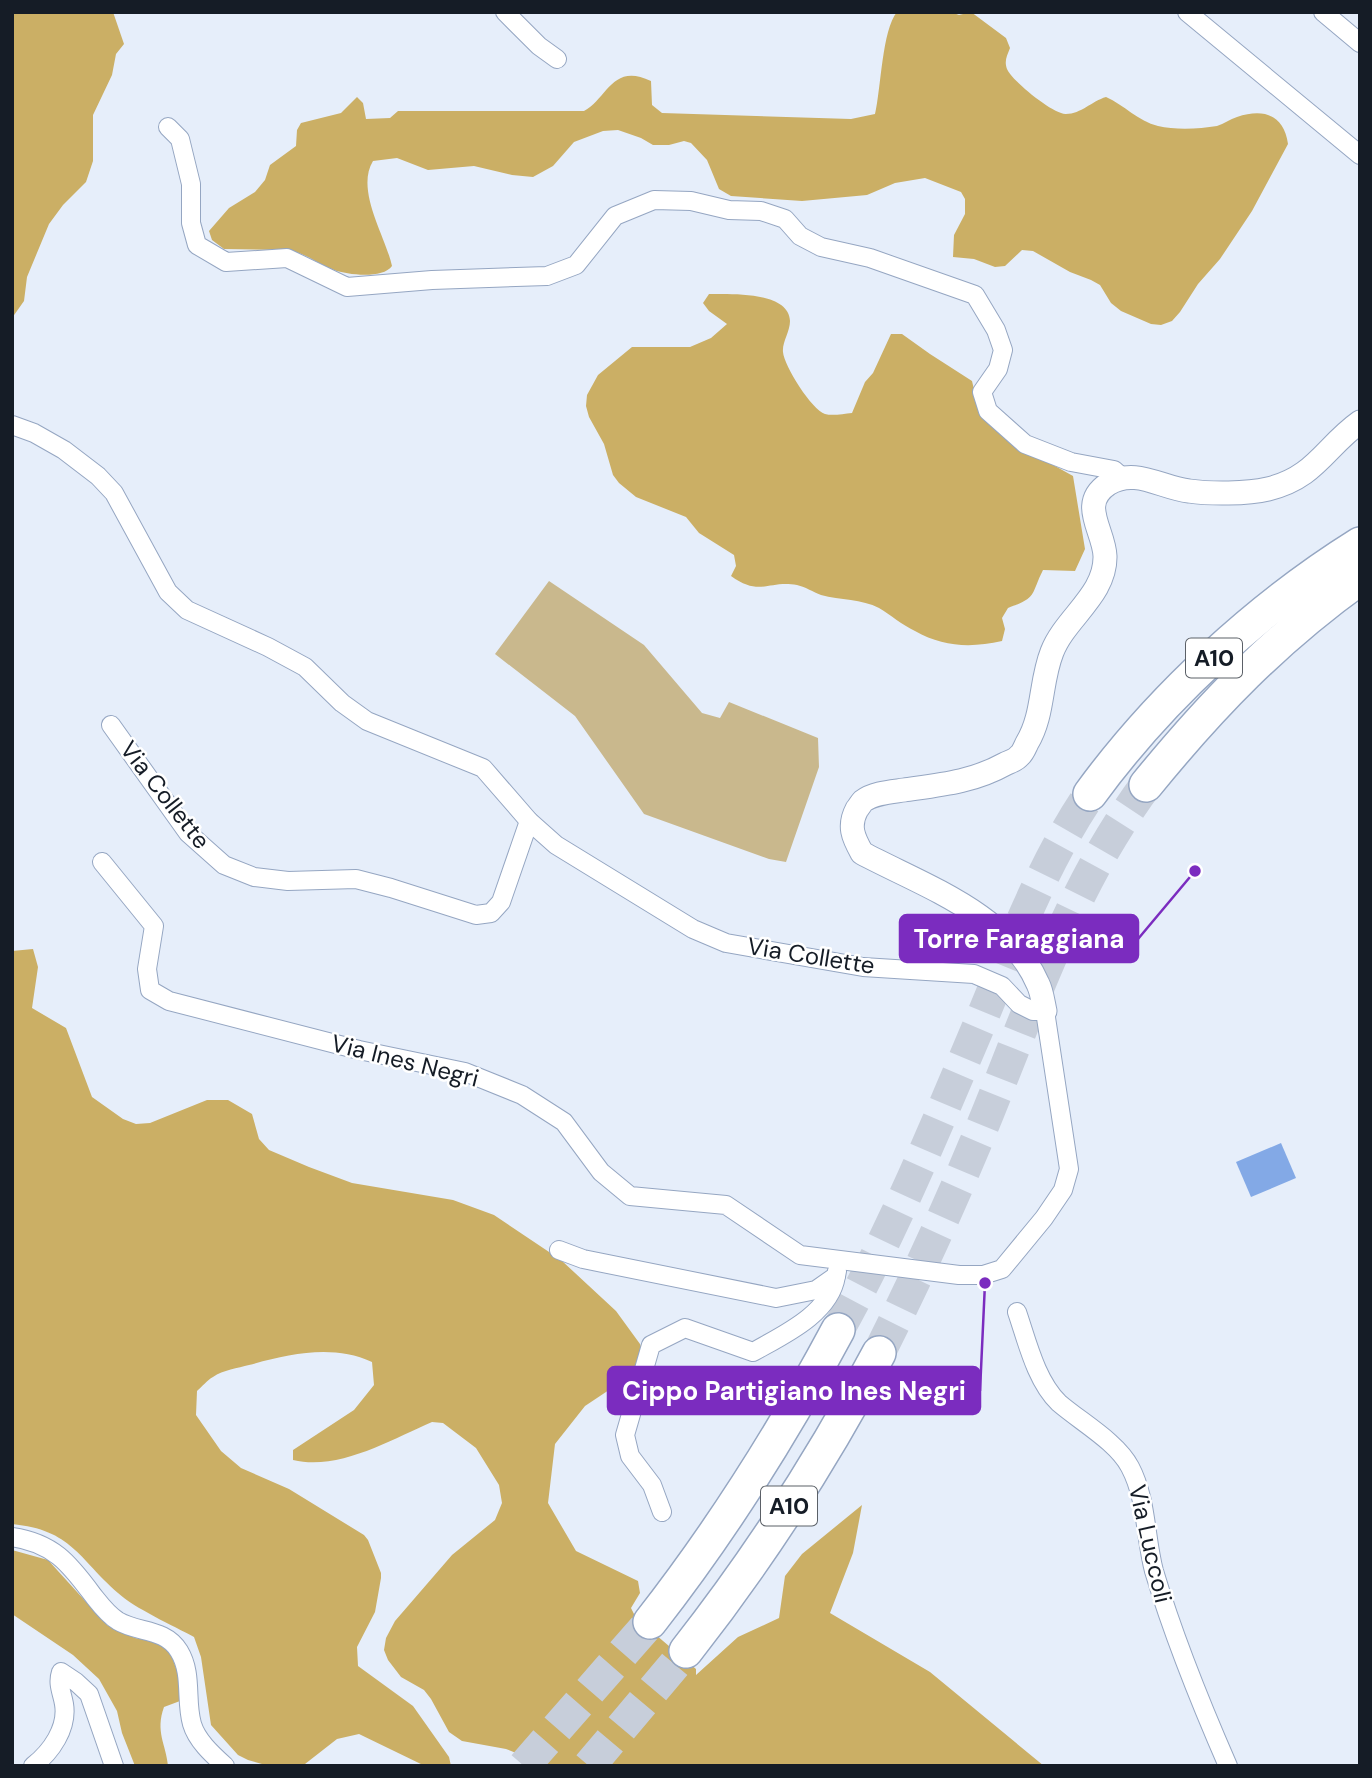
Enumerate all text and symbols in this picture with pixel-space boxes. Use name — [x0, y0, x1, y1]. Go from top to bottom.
road number: A10 — [1186, 638, 1242, 678]
street label: Via Collette — [114, 734, 217, 855]
callout: Torre Faraggiana — [900, 915, 1138, 962]
text: Torre Faraggiana — [914, 922, 1124, 956]
street label: Via Collette — [745, 930, 877, 981]
street label: Via Ines Negri — [328, 1027, 482, 1094]
callout: Cippo Partigiano Ines Negri — [608, 1367, 980, 1414]
text: Cippo Partigiano Ines Negri — [622, 1374, 966, 1408]
street label: Via Luccoli — [1122, 1482, 1179, 1606]
road number: A10 — [761, 1486, 817, 1526]

